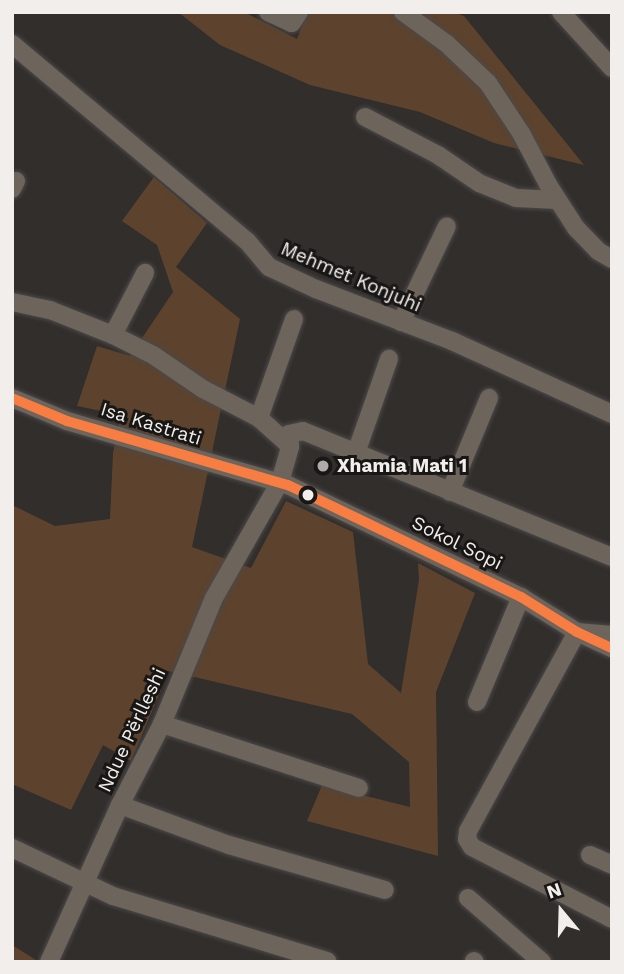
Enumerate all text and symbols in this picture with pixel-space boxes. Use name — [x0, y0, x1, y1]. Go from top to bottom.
street label: Mehmet Konjuhi — [277, 237, 425, 317]
street label: Isa Kastrati — [98, 398, 204, 450]
place label: Xhamia Mati 1 — [337, 455, 468, 477]
marker: Xhamia Mati 1 — [315, 458, 331, 474]
unlabelled marker — [301, 488, 315, 502]
street label: Sokol Sopi — [408, 511, 506, 575]
street label: Ndue Përlleshi — [93, 664, 171, 796]
north arrow — [526, 876, 596, 946]
text: N — [544, 878, 564, 904]

